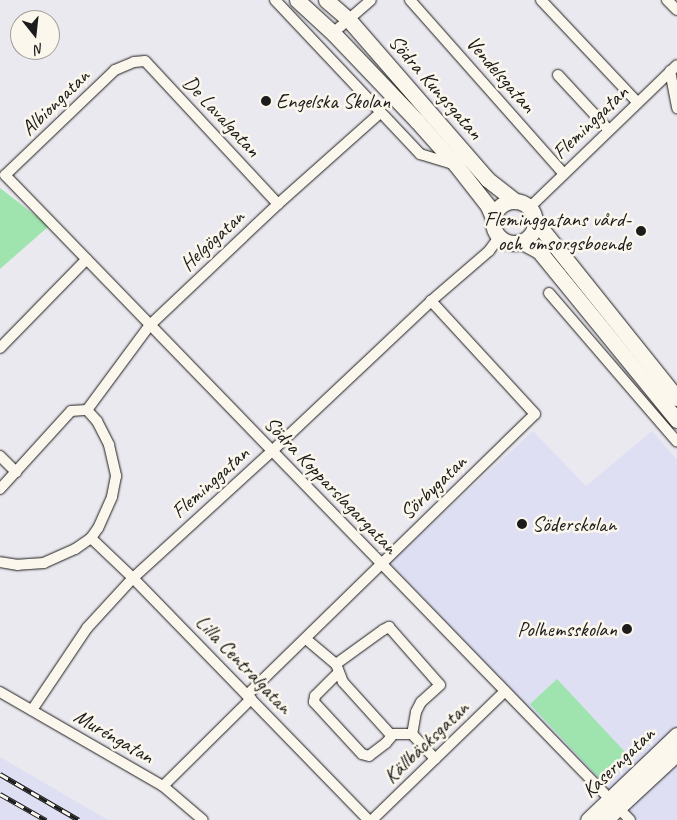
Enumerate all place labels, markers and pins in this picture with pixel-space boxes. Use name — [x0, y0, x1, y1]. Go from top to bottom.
place label: Engelska Skolan — [276, 88, 390, 114]
marker: Engelska Skolan — [260, 95, 272, 107]
place label: Fleminggatans vård- och omsorgsboende — [484, 206, 631, 256]
marker: Fleminggatans vård- och omsorgsboende — [635, 225, 647, 237]
place label: Söderskolan — [532, 511, 616, 537]
marker: Söderskolan — [516, 518, 528, 530]
place label: Polhemsskolan — [517, 616, 617, 642]
marker: Polhemsskolan — [621, 623, 633, 635]

